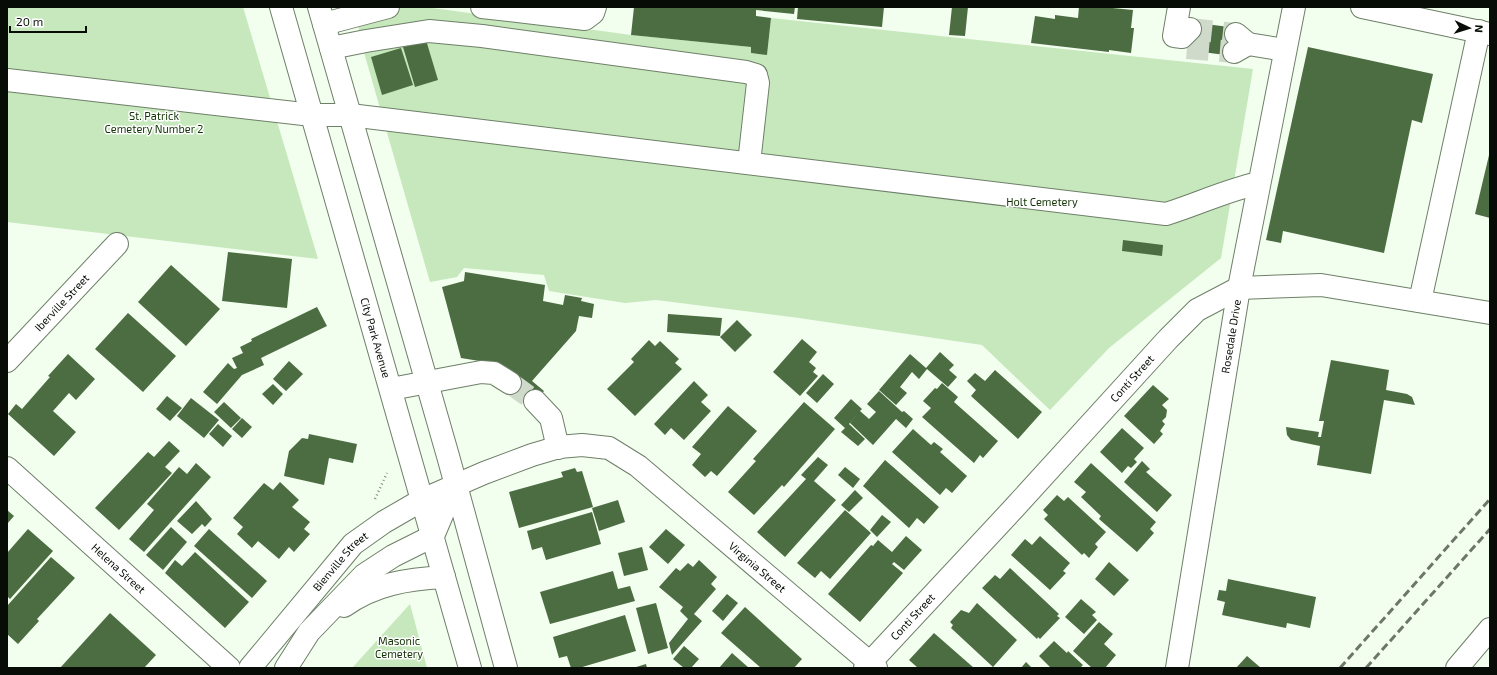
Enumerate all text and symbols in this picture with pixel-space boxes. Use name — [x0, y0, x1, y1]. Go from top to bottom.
scale bar — [10, 8, 86, 34]
north arrow — [1449, 8, 1489, 48]
text: 20 m — [16, 14, 43, 28]
text: N — [1473, 24, 1486, 33]
park label: St. Patrick Cemetery Number 2 — [105, 109, 203, 135]
park label: Holt Cemetery — [1006, 195, 1078, 208]
street label: Iberville Street — [31, 271, 91, 334]
street label: City Park Avenue — [358, 296, 394, 379]
street label: Rosedale Drive — [1218, 298, 1243, 374]
street label: Conti Street — [1107, 352, 1156, 404]
street label: Bienville Street — [310, 529, 370, 593]
street label: Virginia Street — [726, 539, 789, 595]
street label: Helena Street — [89, 540, 148, 596]
street label: Conti Street — [887, 590, 937, 642]
park label: Masonic Cemetery — [375, 634, 423, 660]

